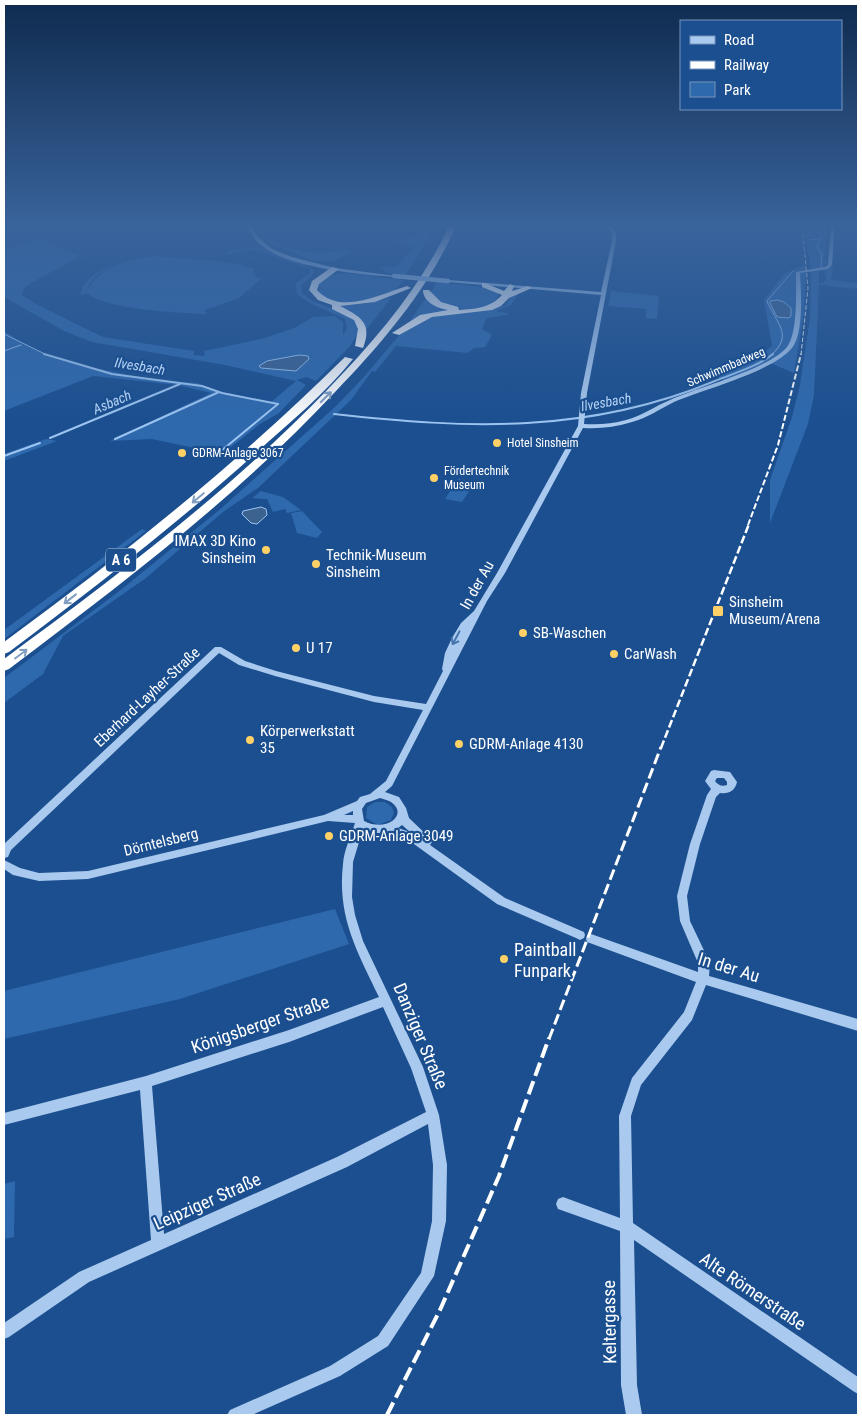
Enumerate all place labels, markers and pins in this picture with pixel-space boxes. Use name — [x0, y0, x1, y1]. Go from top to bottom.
place label: Hotel Sinsheim — [507, 436, 579, 450]
marker: Hotel Sinsheim — [491, 437, 503, 449]
place label: GDRM-Anlage 3067 — [192, 446, 284, 460]
marker: GDRM-Anlage 3067 — [176, 447, 188, 459]
place label: Fördertechnik Museum — [444, 464, 510, 492]
marker: Fördertechnik Museum — [428, 472, 440, 484]
place label: IMAX 3D Kino Sinsheim — [175, 532, 256, 567]
marker: IMAX 3D Kino Sinsheim — [260, 544, 272, 556]
place label: Technik-Museum Sinsheim — [326, 546, 426, 581]
marker: Technik-Museum Sinsheim — [310, 558, 322, 570]
place label: Sinsheim Museum/Arena — [729, 593, 820, 628]
marker: Sinsheim Museum/Arena — [711, 604, 725, 618]
place label: SB-Waschen — [533, 624, 606, 642]
marker: SB-Waschen — [517, 627, 529, 639]
place label: U 17 — [306, 639, 333, 657]
marker: U 17 — [290, 642, 302, 654]
place label: CarWash — [624, 645, 677, 663]
marker: CarWash — [608, 648, 620, 660]
place label: Körperwerkstatt 35 — [260, 722, 355, 757]
marker: Körperwerkstatt 35 — [244, 734, 256, 746]
place label: GDRM-Anlage 4130 — [469, 735, 583, 753]
marker: GDRM-Anlage 4130 — [453, 738, 465, 750]
place label: GDRM-Anlage 3049 — [339, 827, 453, 845]
marker: GDRM-Anlage 3049 — [323, 830, 335, 842]
place label: Paintball Funpark — [514, 939, 576, 981]
marker: Paintball Funpark — [498, 953, 510, 965]

